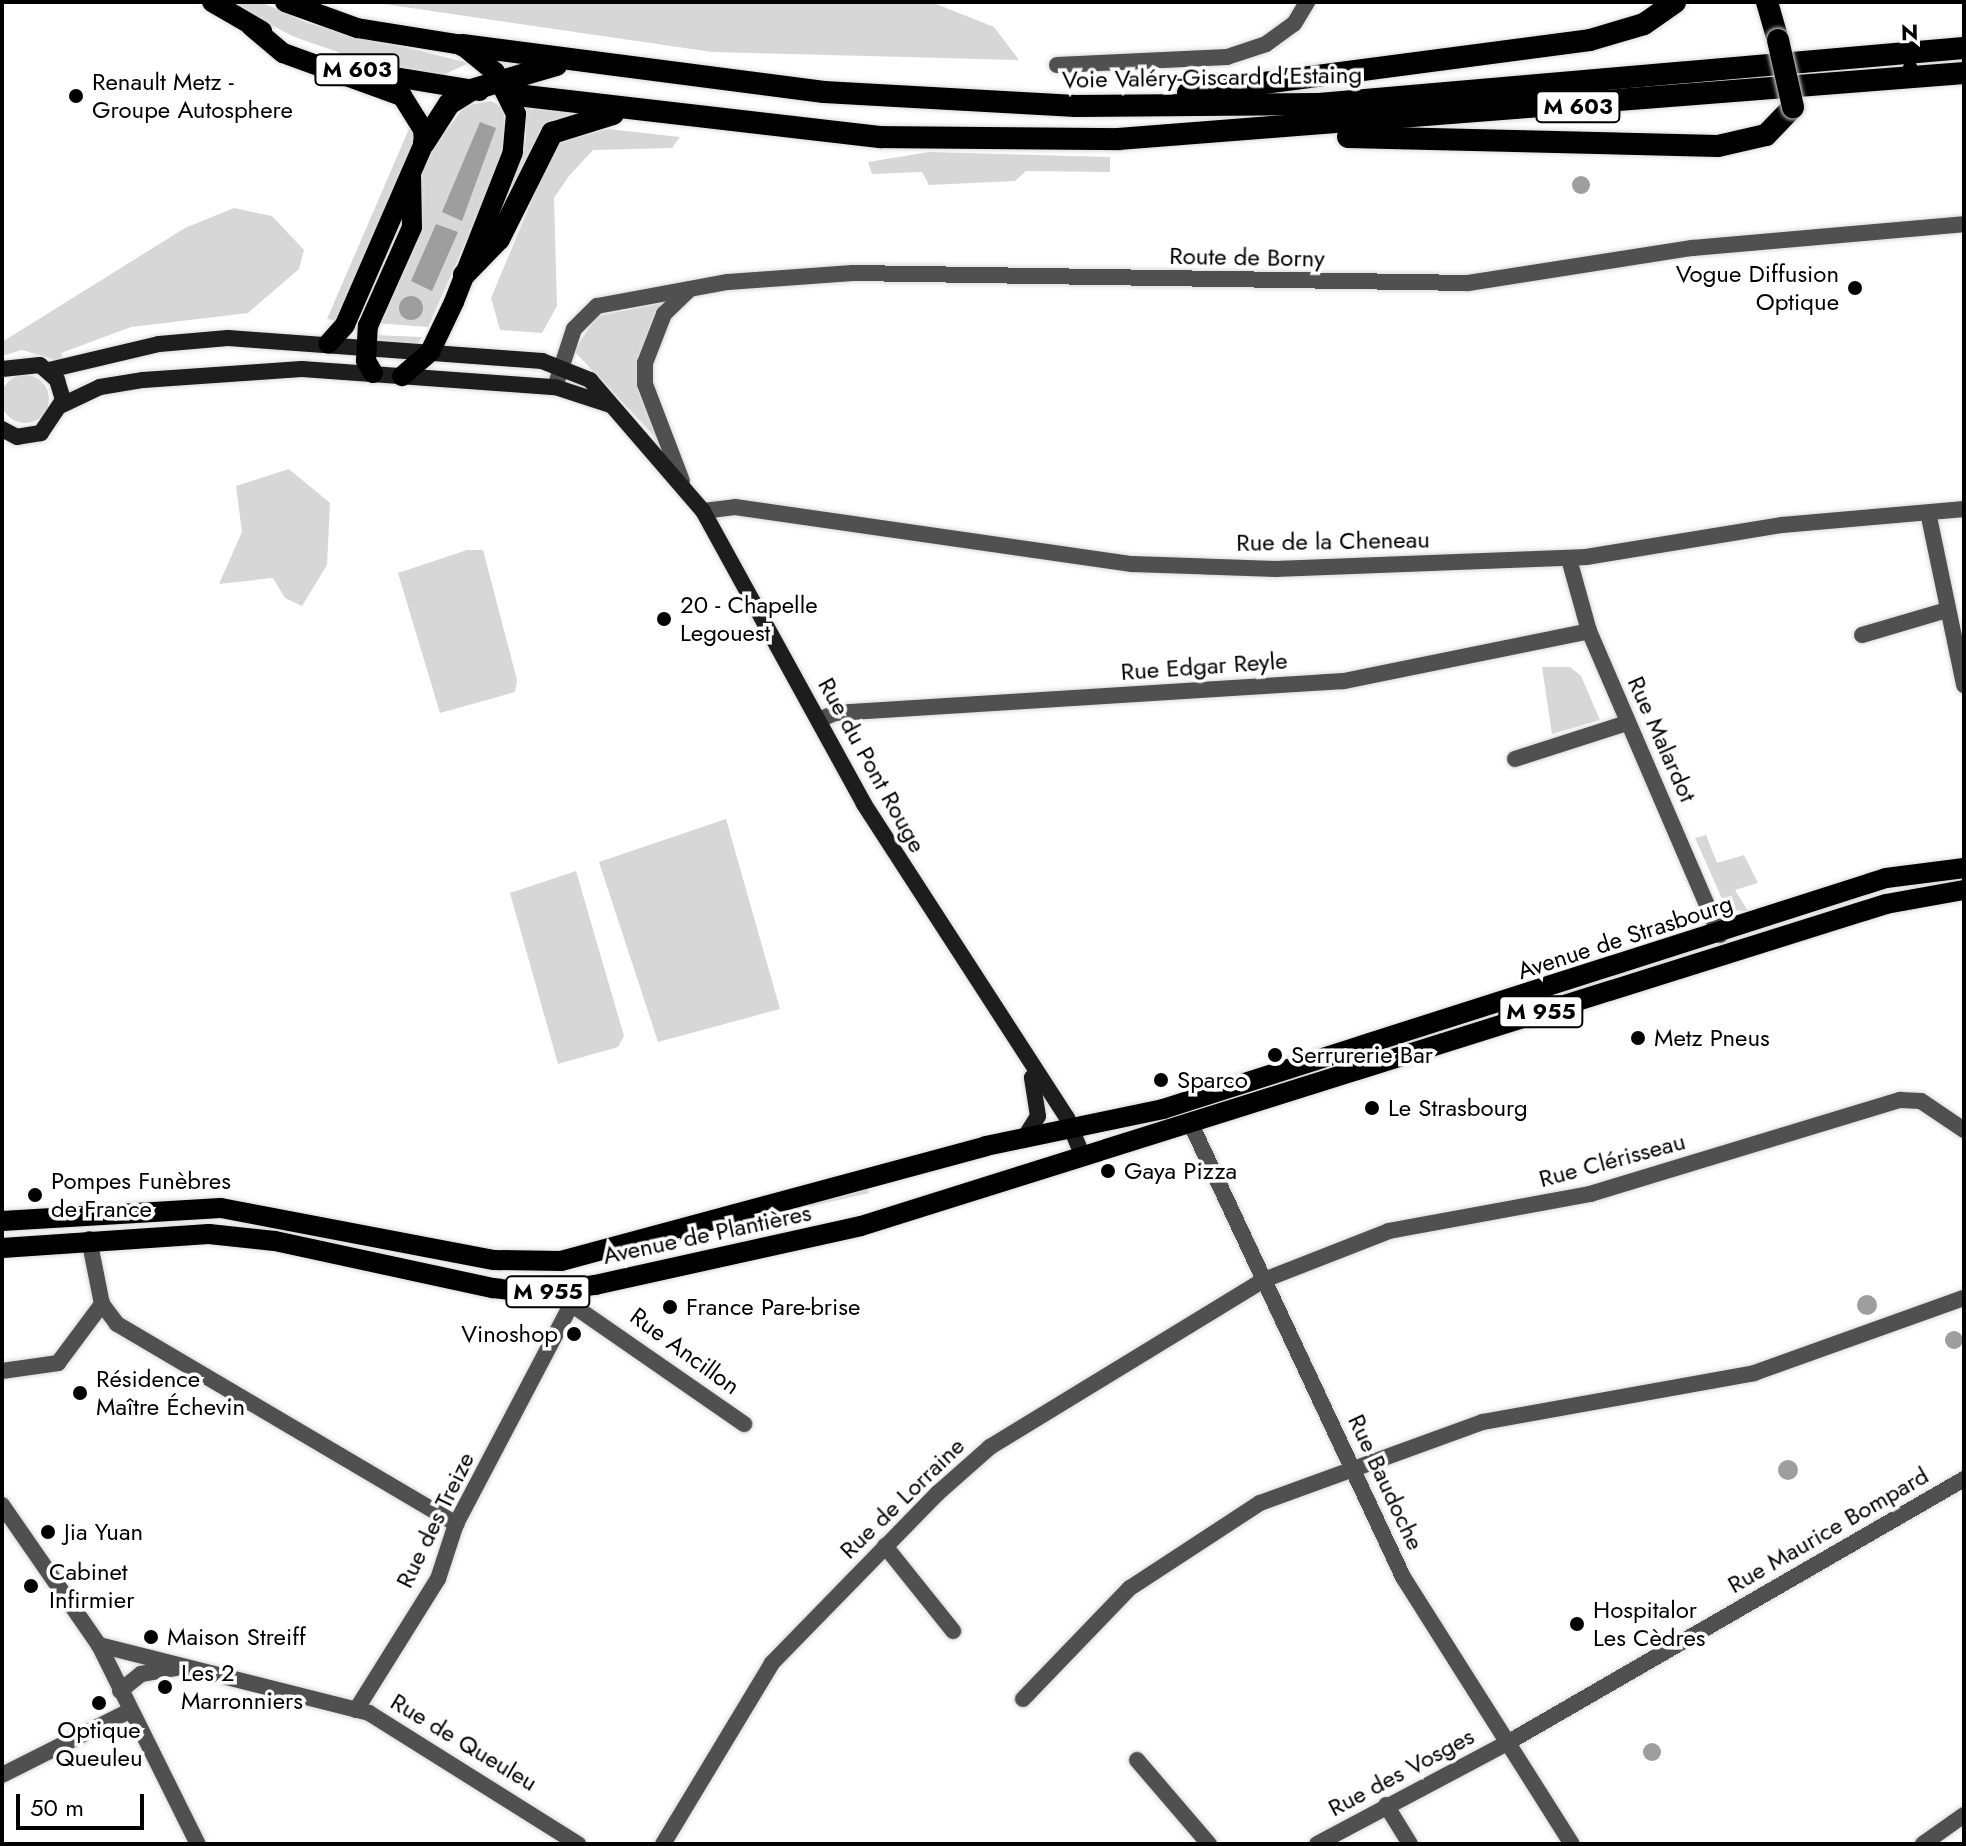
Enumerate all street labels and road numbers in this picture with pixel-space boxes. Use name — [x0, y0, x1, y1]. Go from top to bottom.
road number: M 603 — [313, 52, 401, 88]
street label: Voie Valéry-Giscard d'Estaing — [1062, 60, 1362, 94]
road number: M 603 — [1534, 89, 1622, 125]
street label: Route de Borny — [1169, 241, 1325, 273]
street label: Rue de la Cheneau — [1236, 525, 1430, 557]
street label: Rue Edgar Reyle — [1120, 646, 1288, 686]
street label: Rue Malardot — [1622, 672, 1702, 806]
street label: Rue du Pont Rouge — [812, 673, 932, 857]
street label: Avenue de Strasbourg — [1514, 889, 1736, 985]
road number: M 955 — [1497, 994, 1585, 1030]
street label: Rue Clérisseau — [1536, 1127, 1688, 1193]
street label: Avenue de Plantières — [600, 1198, 814, 1270]
road number: M 955 — [504, 1274, 592, 1310]
street label: Rue Ancillon — [625, 1302, 745, 1400]
street label: Rue Baudoche — [1342, 1410, 1430, 1554]
street label: Rue de Lorraine — [834, 1431, 970, 1565]
street label: Rue des Treize — [390, 1448, 480, 1592]
street label: Rue Maurice Bompard — [1722, 1461, 1934, 1599]
street label: Rue de Queuleu — [386, 1687, 542, 1797]
street label: Rue des Vosges — [1323, 1722, 1479, 1822]

